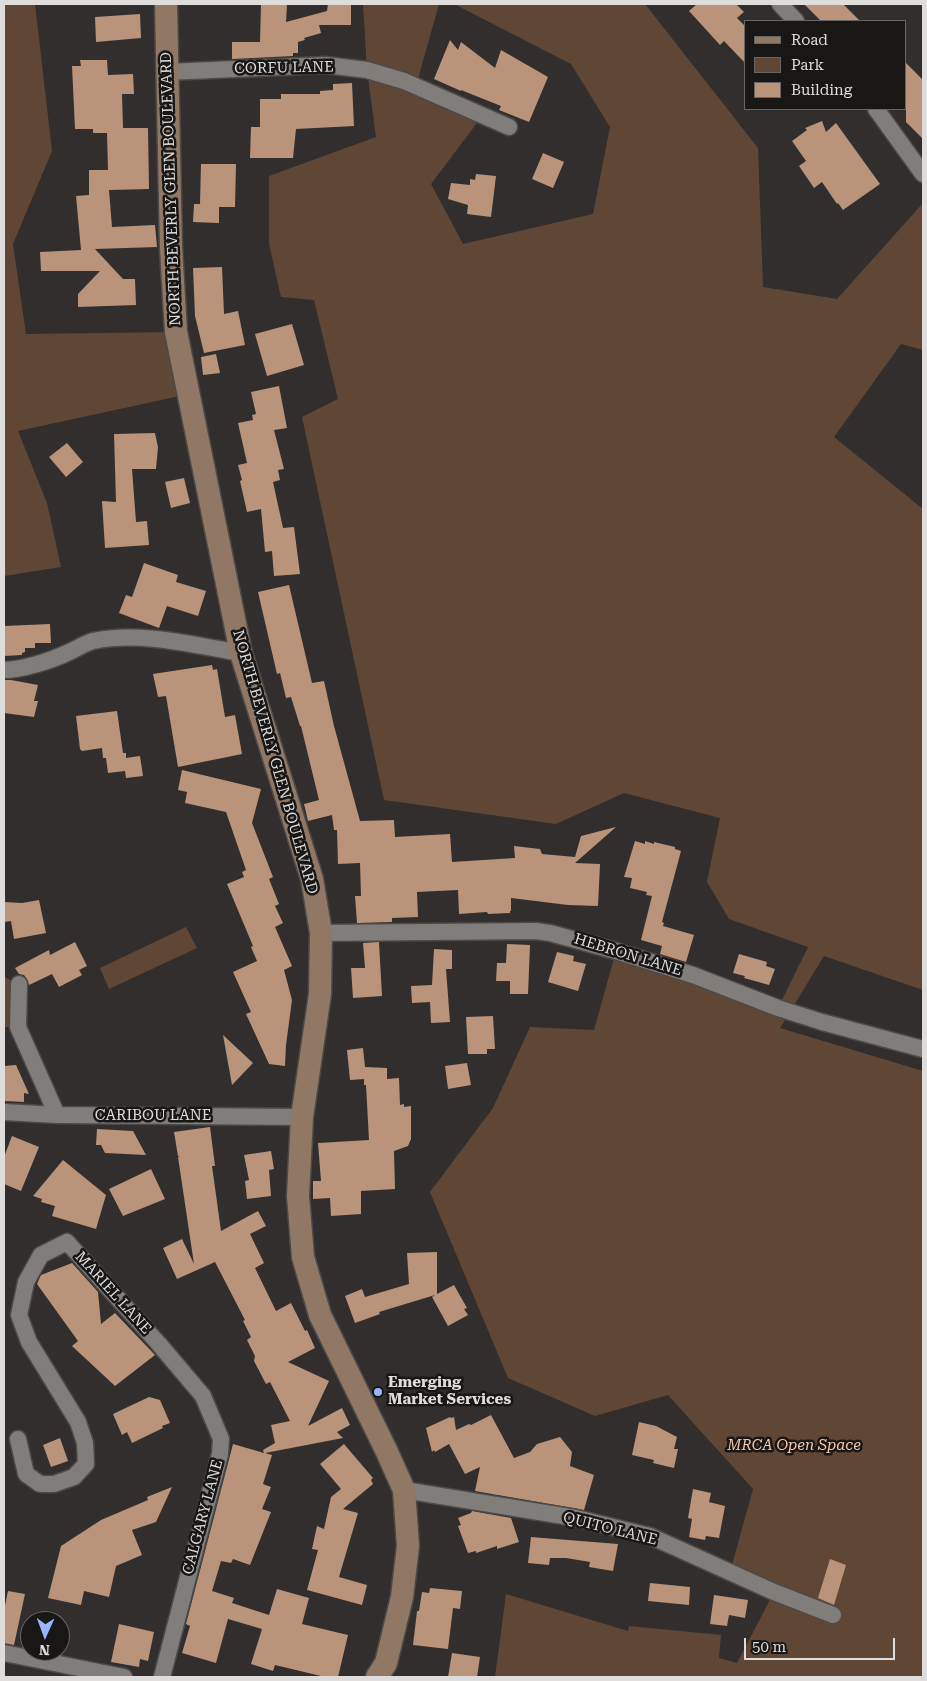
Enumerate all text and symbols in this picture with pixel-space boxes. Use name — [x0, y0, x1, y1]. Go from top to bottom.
legend — [744, 20, 907, 110]
text: Road — [791, 31, 828, 49]
street label: NORTH BEVERLY GLEN BOULEVARD — [157, 52, 185, 326]
text: Park — [791, 56, 824, 74]
street label: CORFU LANE — [234, 58, 334, 78]
text: Building — [791, 81, 852, 99]
street label: NORTH BEVERLY GLEN BOULEVARD — [229, 628, 321, 896]
street label: HEBRON LANE — [572, 930, 684, 980]
street label: CARIBOU LANE — [95, 1107, 211, 1125]
street label: MARIEL LANE — [71, 1248, 155, 1338]
place label: Emerging Market Services — [388, 1374, 511, 1409]
marker: Emerging Market Services — [372, 1386, 384, 1398]
park label: MRCA Open Space — [727, 1437, 861, 1455]
street label: CALGARY LANE — [179, 1458, 227, 1576]
street label: QUITO LANE — [561, 1509, 659, 1549]
north arrow — [20, 1611, 70, 1661]
scale bar — [747, 1628, 898, 1660]
text: 50 m — [752, 1638, 786, 1656]
text: N — [39, 1642, 50, 1658]

